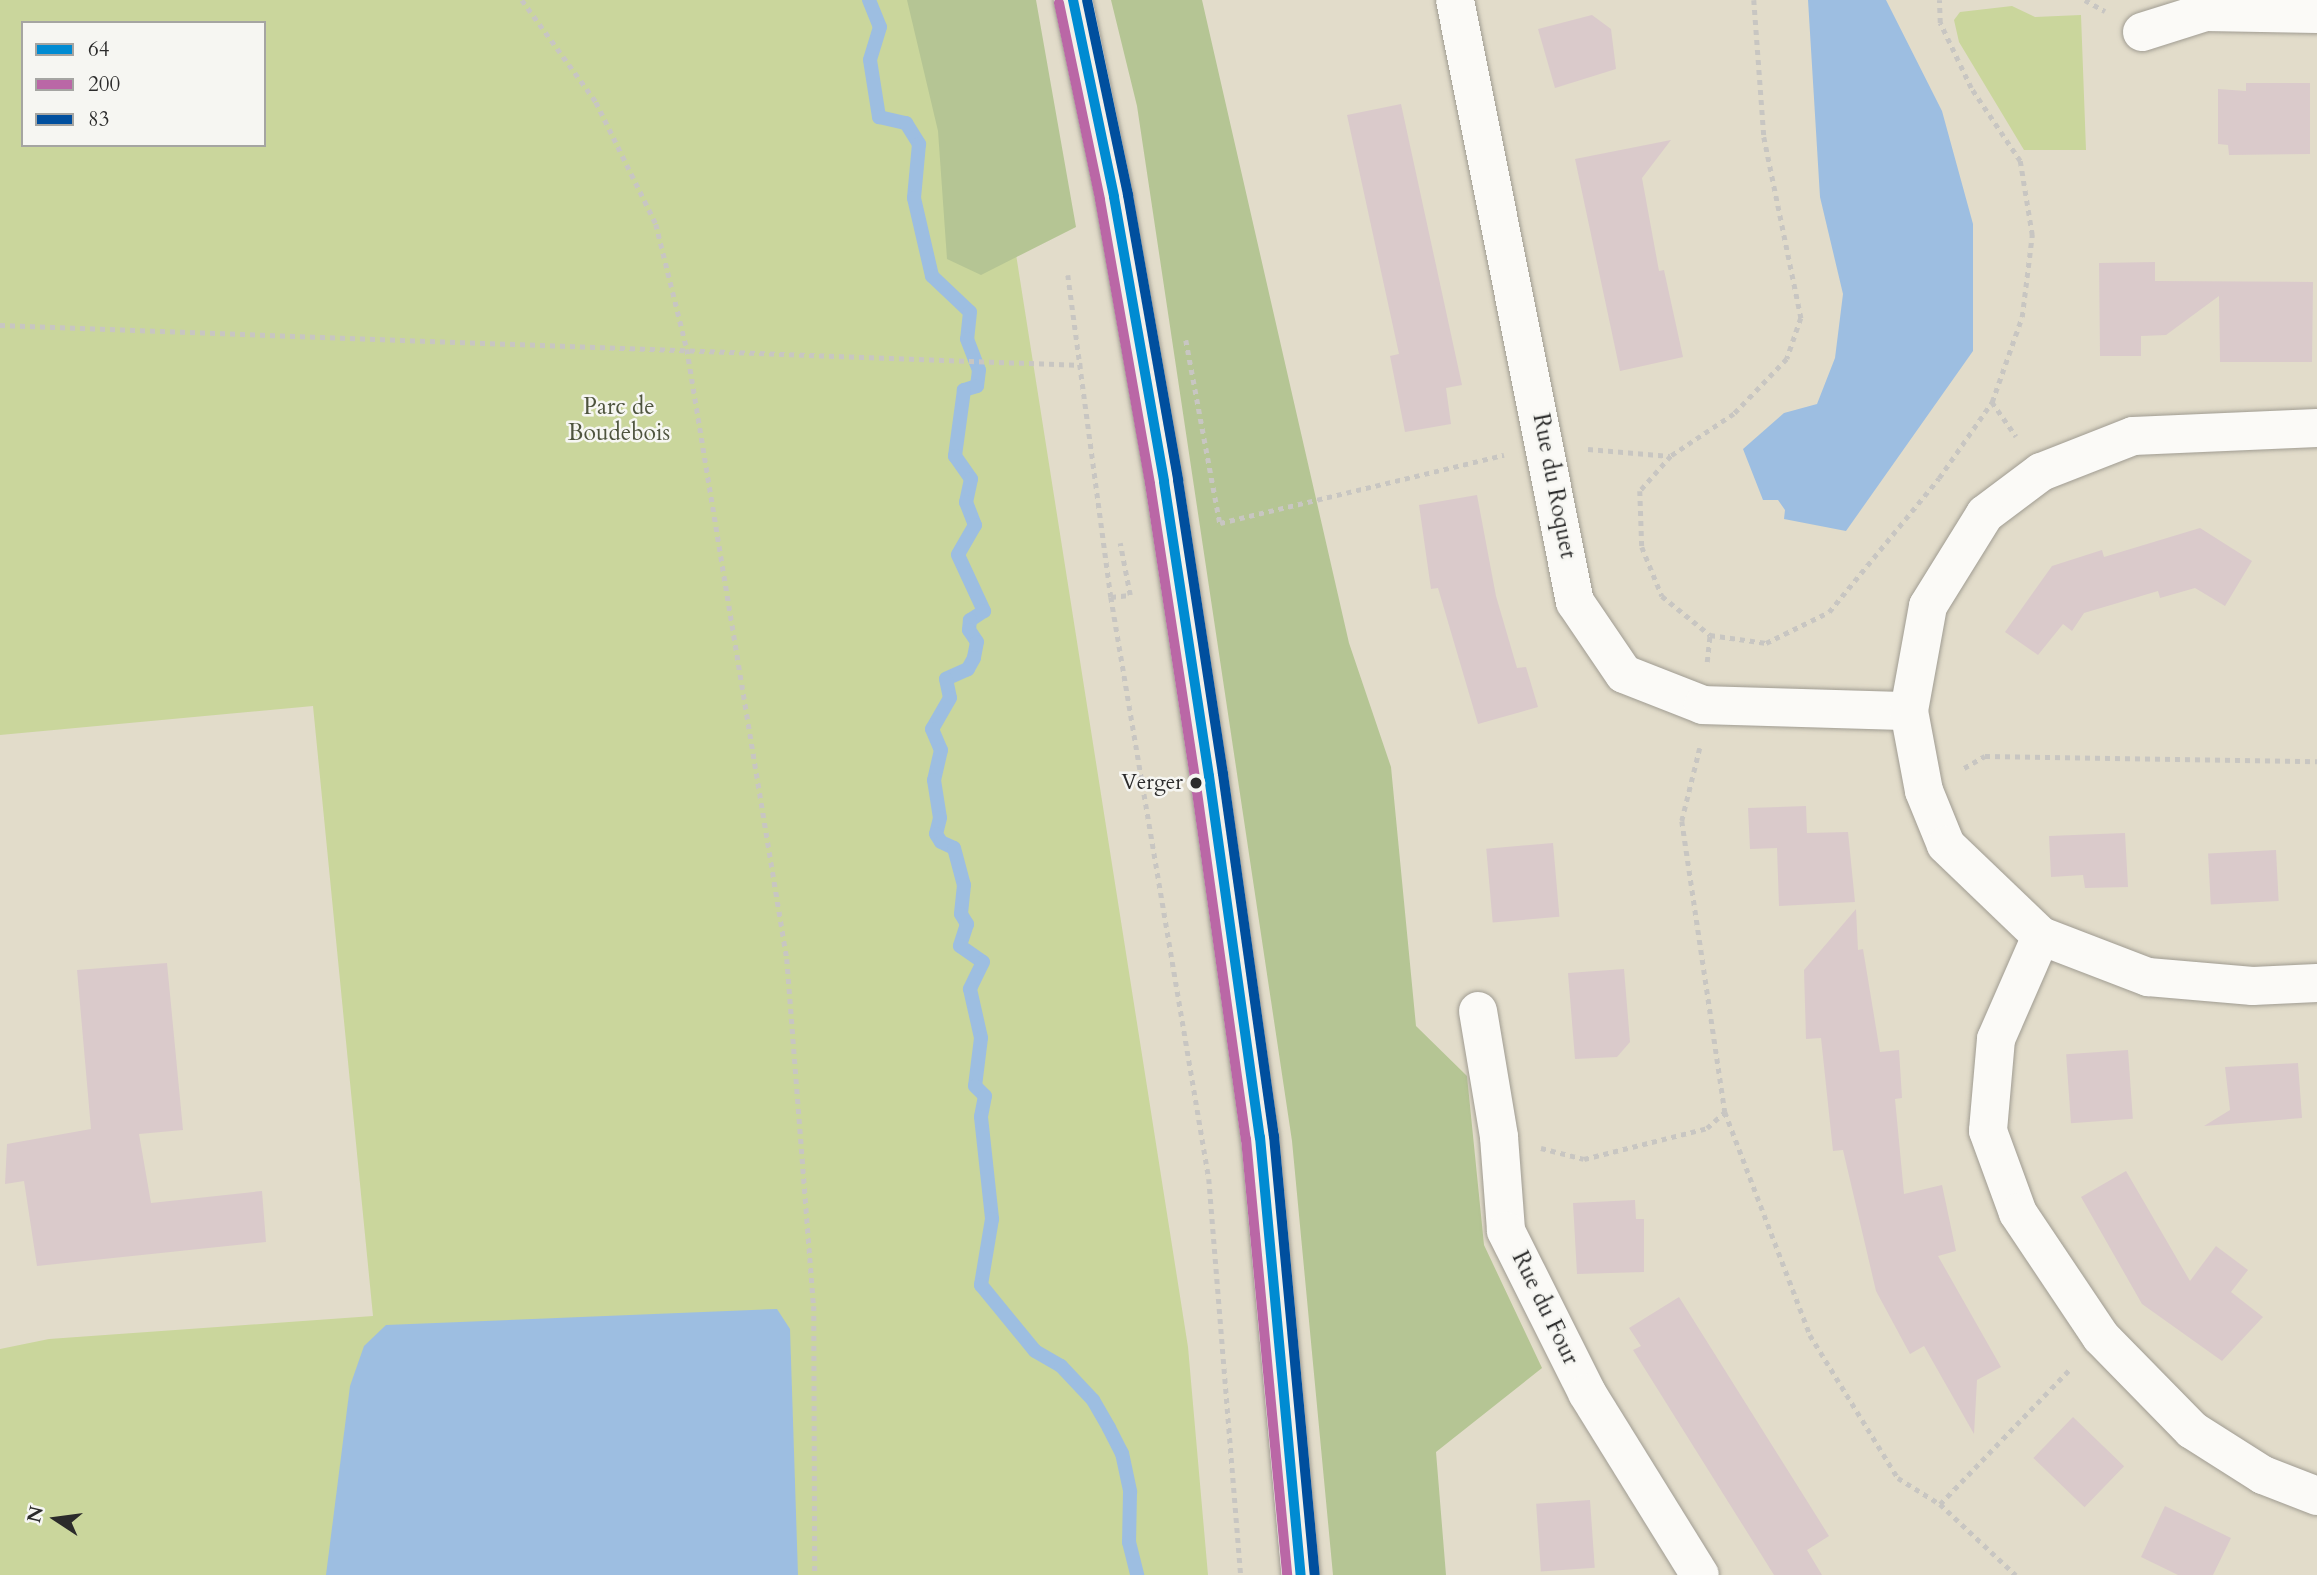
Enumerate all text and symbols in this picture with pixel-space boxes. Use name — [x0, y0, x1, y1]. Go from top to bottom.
legend — [21, 21, 266, 147]
text: 64 — [88, 35, 110, 64]
text: 200 — [88, 70, 120, 99]
text: 83 — [88, 105, 110, 134]
park label: Parc de Boudebois — [568, 393, 670, 447]
street label: Rue du Roquet — [1526, 411, 1582, 561]
place label: Verger — [1121, 770, 1183, 796]
marker: Verger — [1189, 776, 1203, 790]
street label: Rue du Four — [1506, 1247, 1584, 1369]
north arrow — [21, 1484, 91, 1554]
text: N — [21, 1503, 50, 1525]

